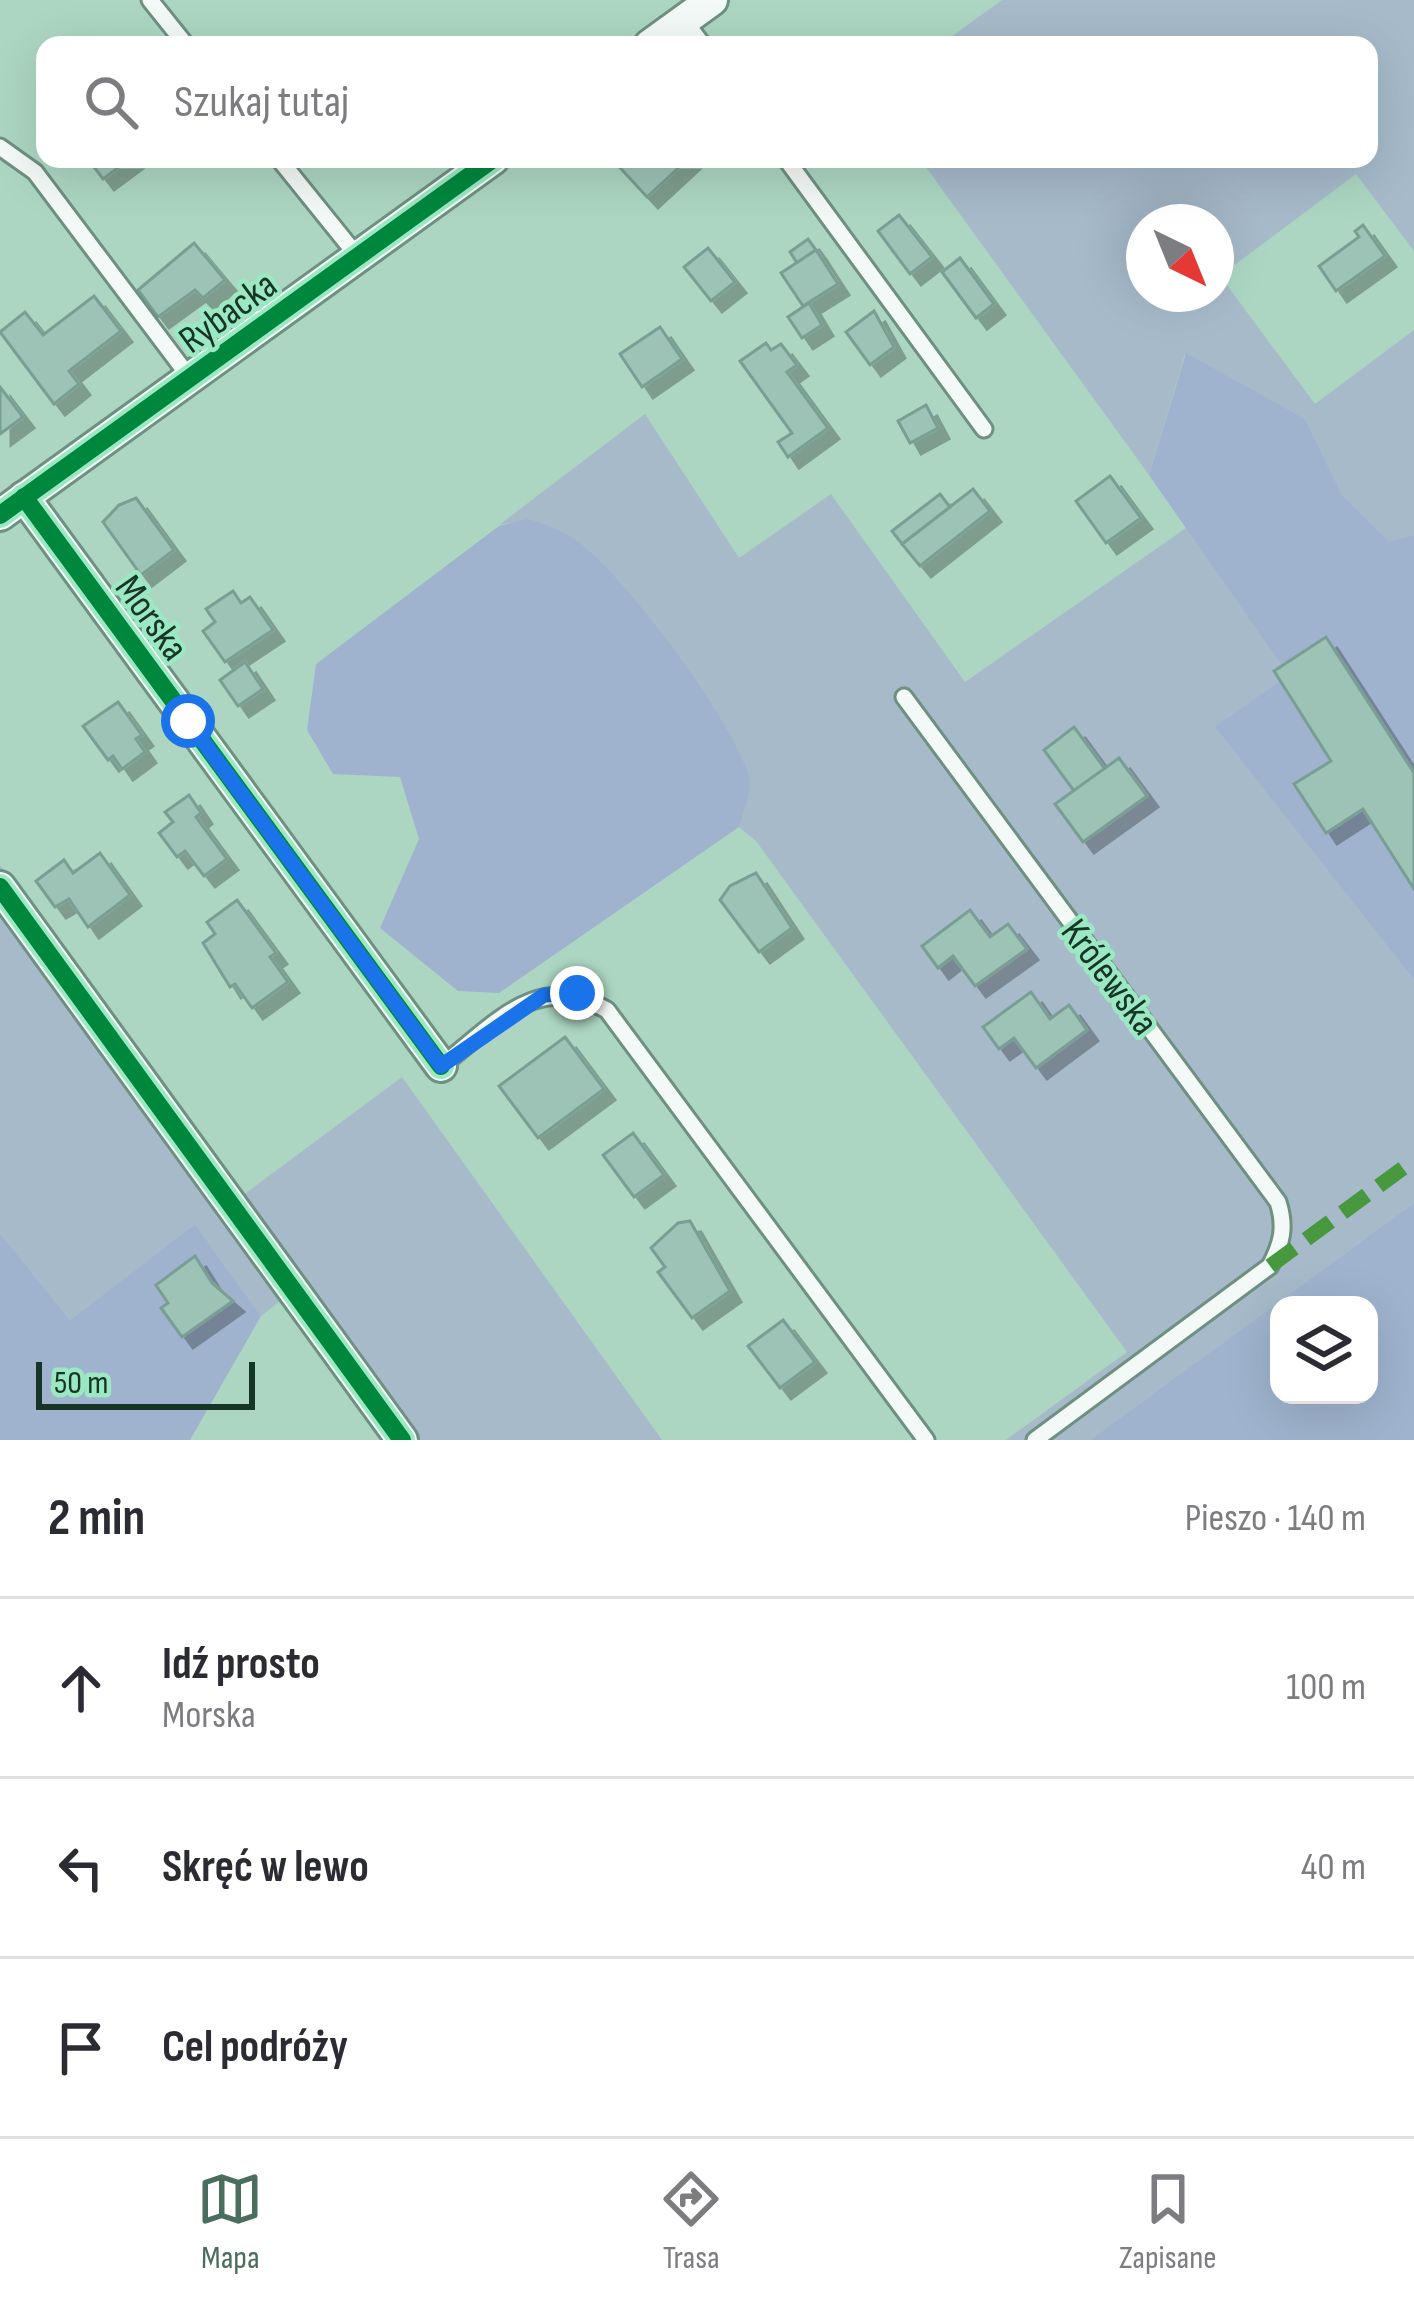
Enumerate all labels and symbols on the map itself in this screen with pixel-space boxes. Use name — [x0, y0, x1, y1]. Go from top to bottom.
north arrow — [1126, 204, 1234, 312]
street label: Rybacka — [171, 262, 286, 364]
street label: Morska — [104, 567, 198, 670]
route start — [161, 694, 215, 748]
street label: Królewska — [1050, 910, 1168, 1045]
route end — [550, 966, 604, 1020]
scale bar — [36, 1356, 255, 1409]

